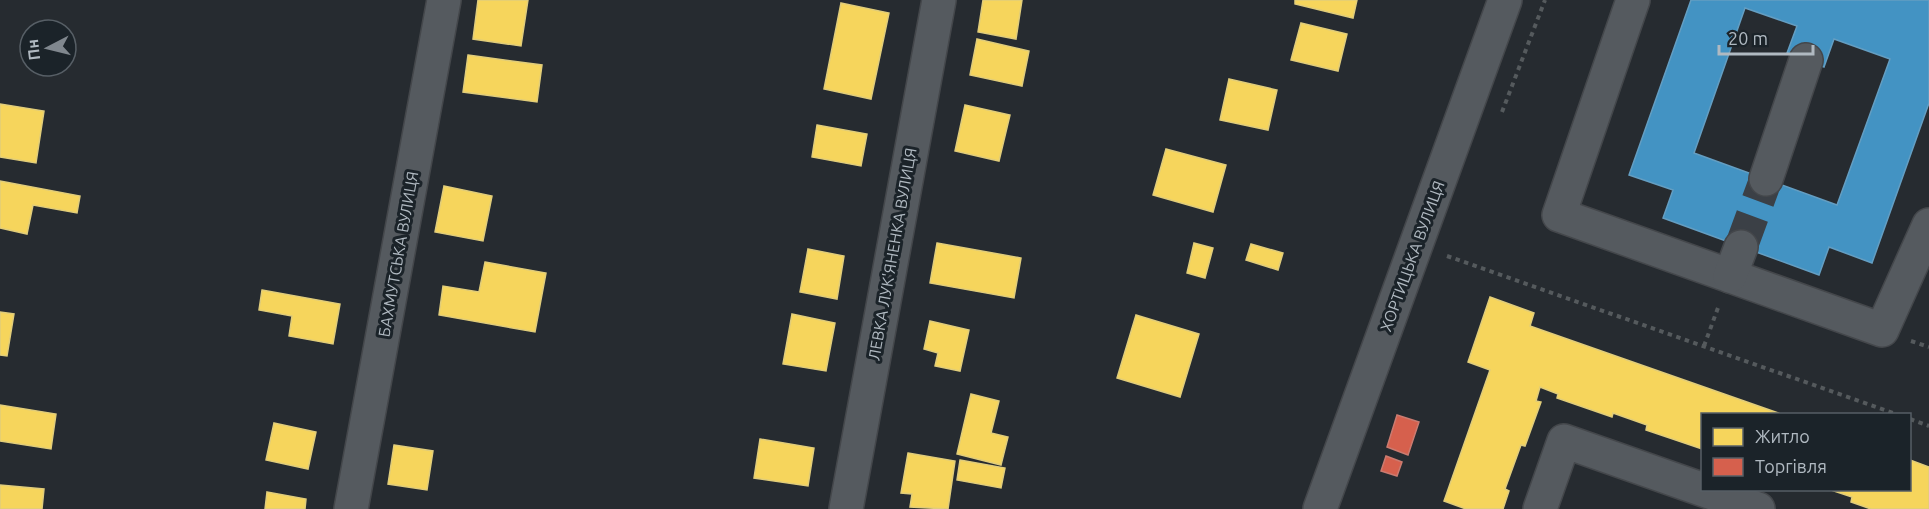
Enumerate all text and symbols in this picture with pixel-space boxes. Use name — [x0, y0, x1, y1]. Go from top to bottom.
north arrow — [18, 18, 78, 78]
scale bar — [1719, 18, 1814, 56]
text: 20 m — [1728, 28, 1768, 48]
text: Пн — [23, 38, 43, 61]
street label: ЛЕВКА ЛУК'ЯНЕНКА ВУЛИЦЯ — [864, 146, 920, 362]
street label: БАХМУТСЬКА ВУЛИЦЯ — [375, 170, 421, 338]
street label: ХОРТИЦЬКА ВУЛИЦЯ — [1376, 178, 1448, 334]
legend — [1701, 413, 1911, 491]
text: Житло — [1755, 426, 1810, 446]
text: Торгівля — [1755, 456, 1827, 476]

